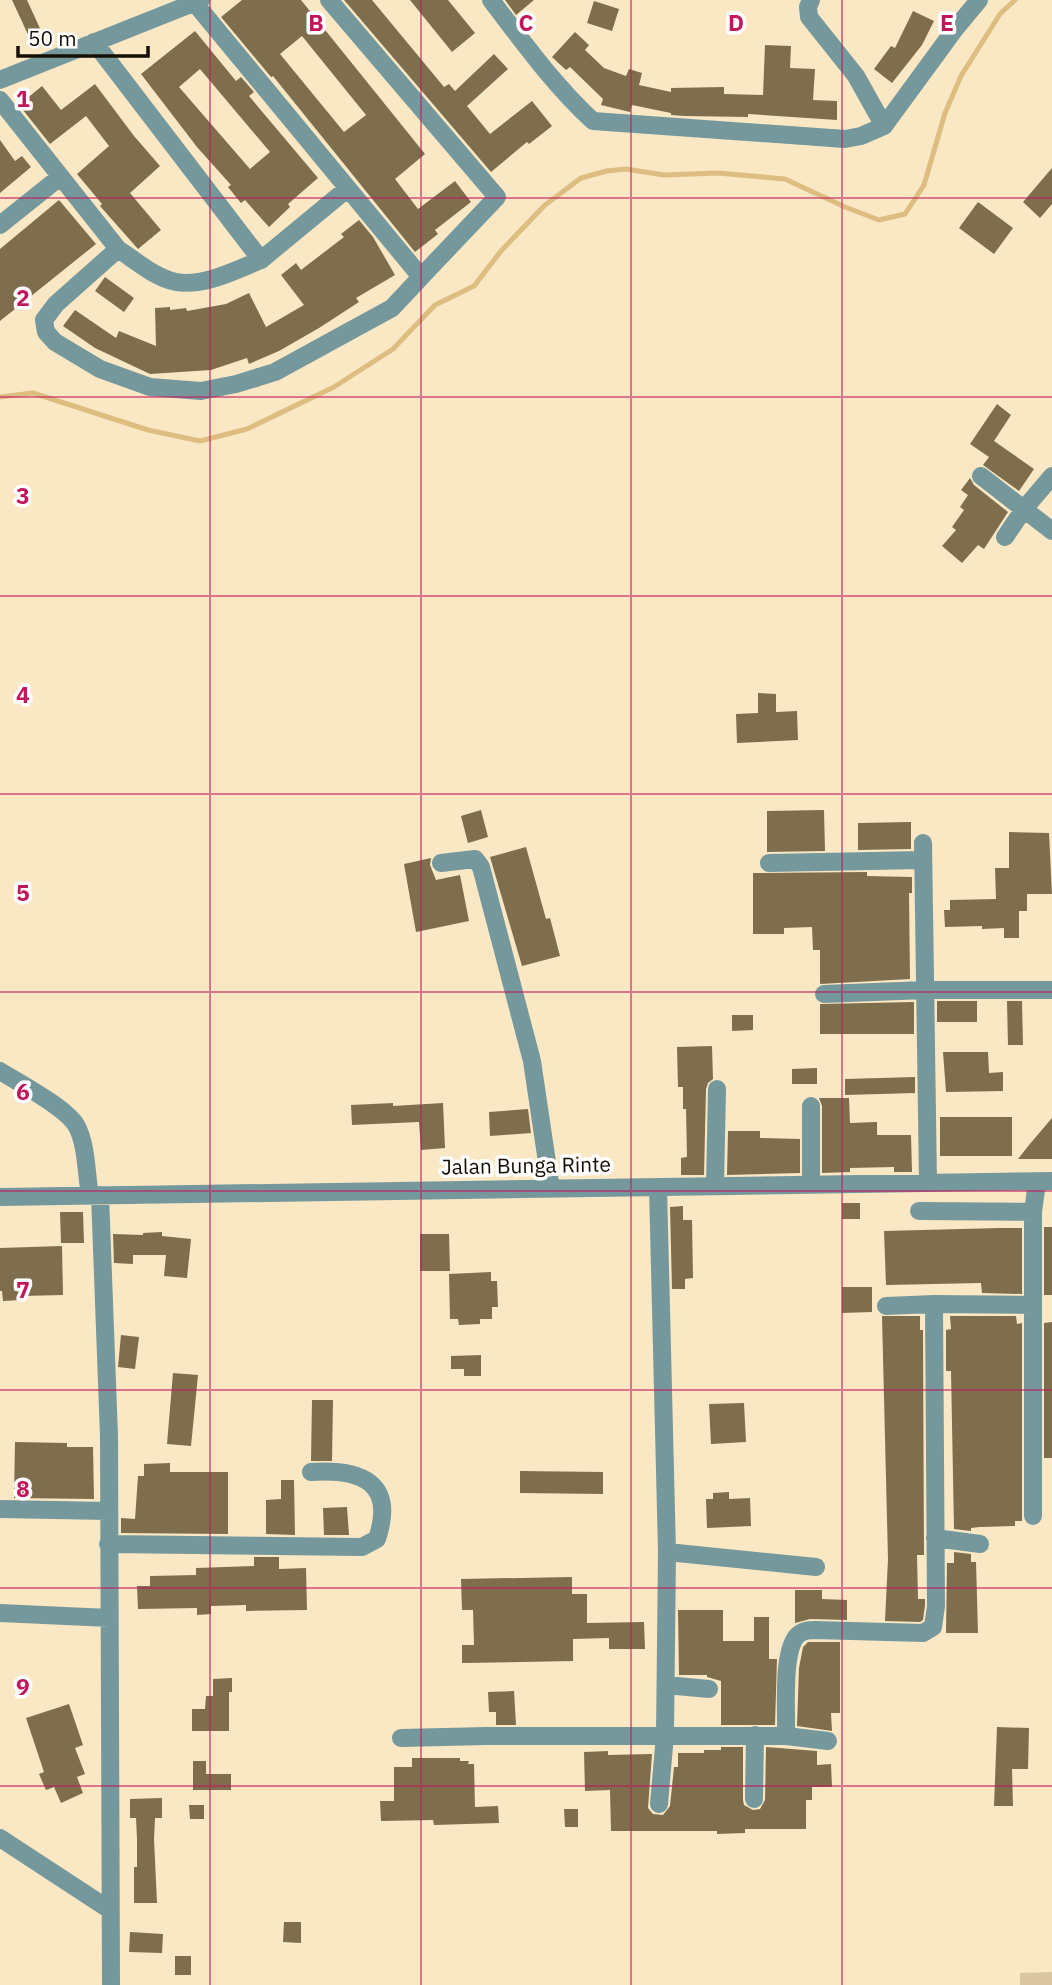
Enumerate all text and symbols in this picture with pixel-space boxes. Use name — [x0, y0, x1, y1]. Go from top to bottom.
text: B — [308, 7, 324, 37]
text: C — [519, 7, 534, 37]
text: D — [728, 7, 744, 37]
text: E — [940, 7, 954, 37]
scale bar — [18, 14, 147, 58]
text: 50 m — [28, 24, 77, 52]
text: 1 — [16, 83, 30, 113]
text: 2 — [16, 282, 30, 312]
text: 3 — [16, 480, 30, 510]
text: 4 — [16, 679, 30, 709]
text: 5 — [16, 877, 30, 907]
text: 6 — [16, 1076, 30, 1106]
street label: Jalan Bunga Rinte — [441, 1150, 611, 1180]
text: 7 — [16, 1274, 30, 1304]
text: 8 — [16, 1473, 30, 1503]
text: 9 — [16, 1671, 30, 1701]

